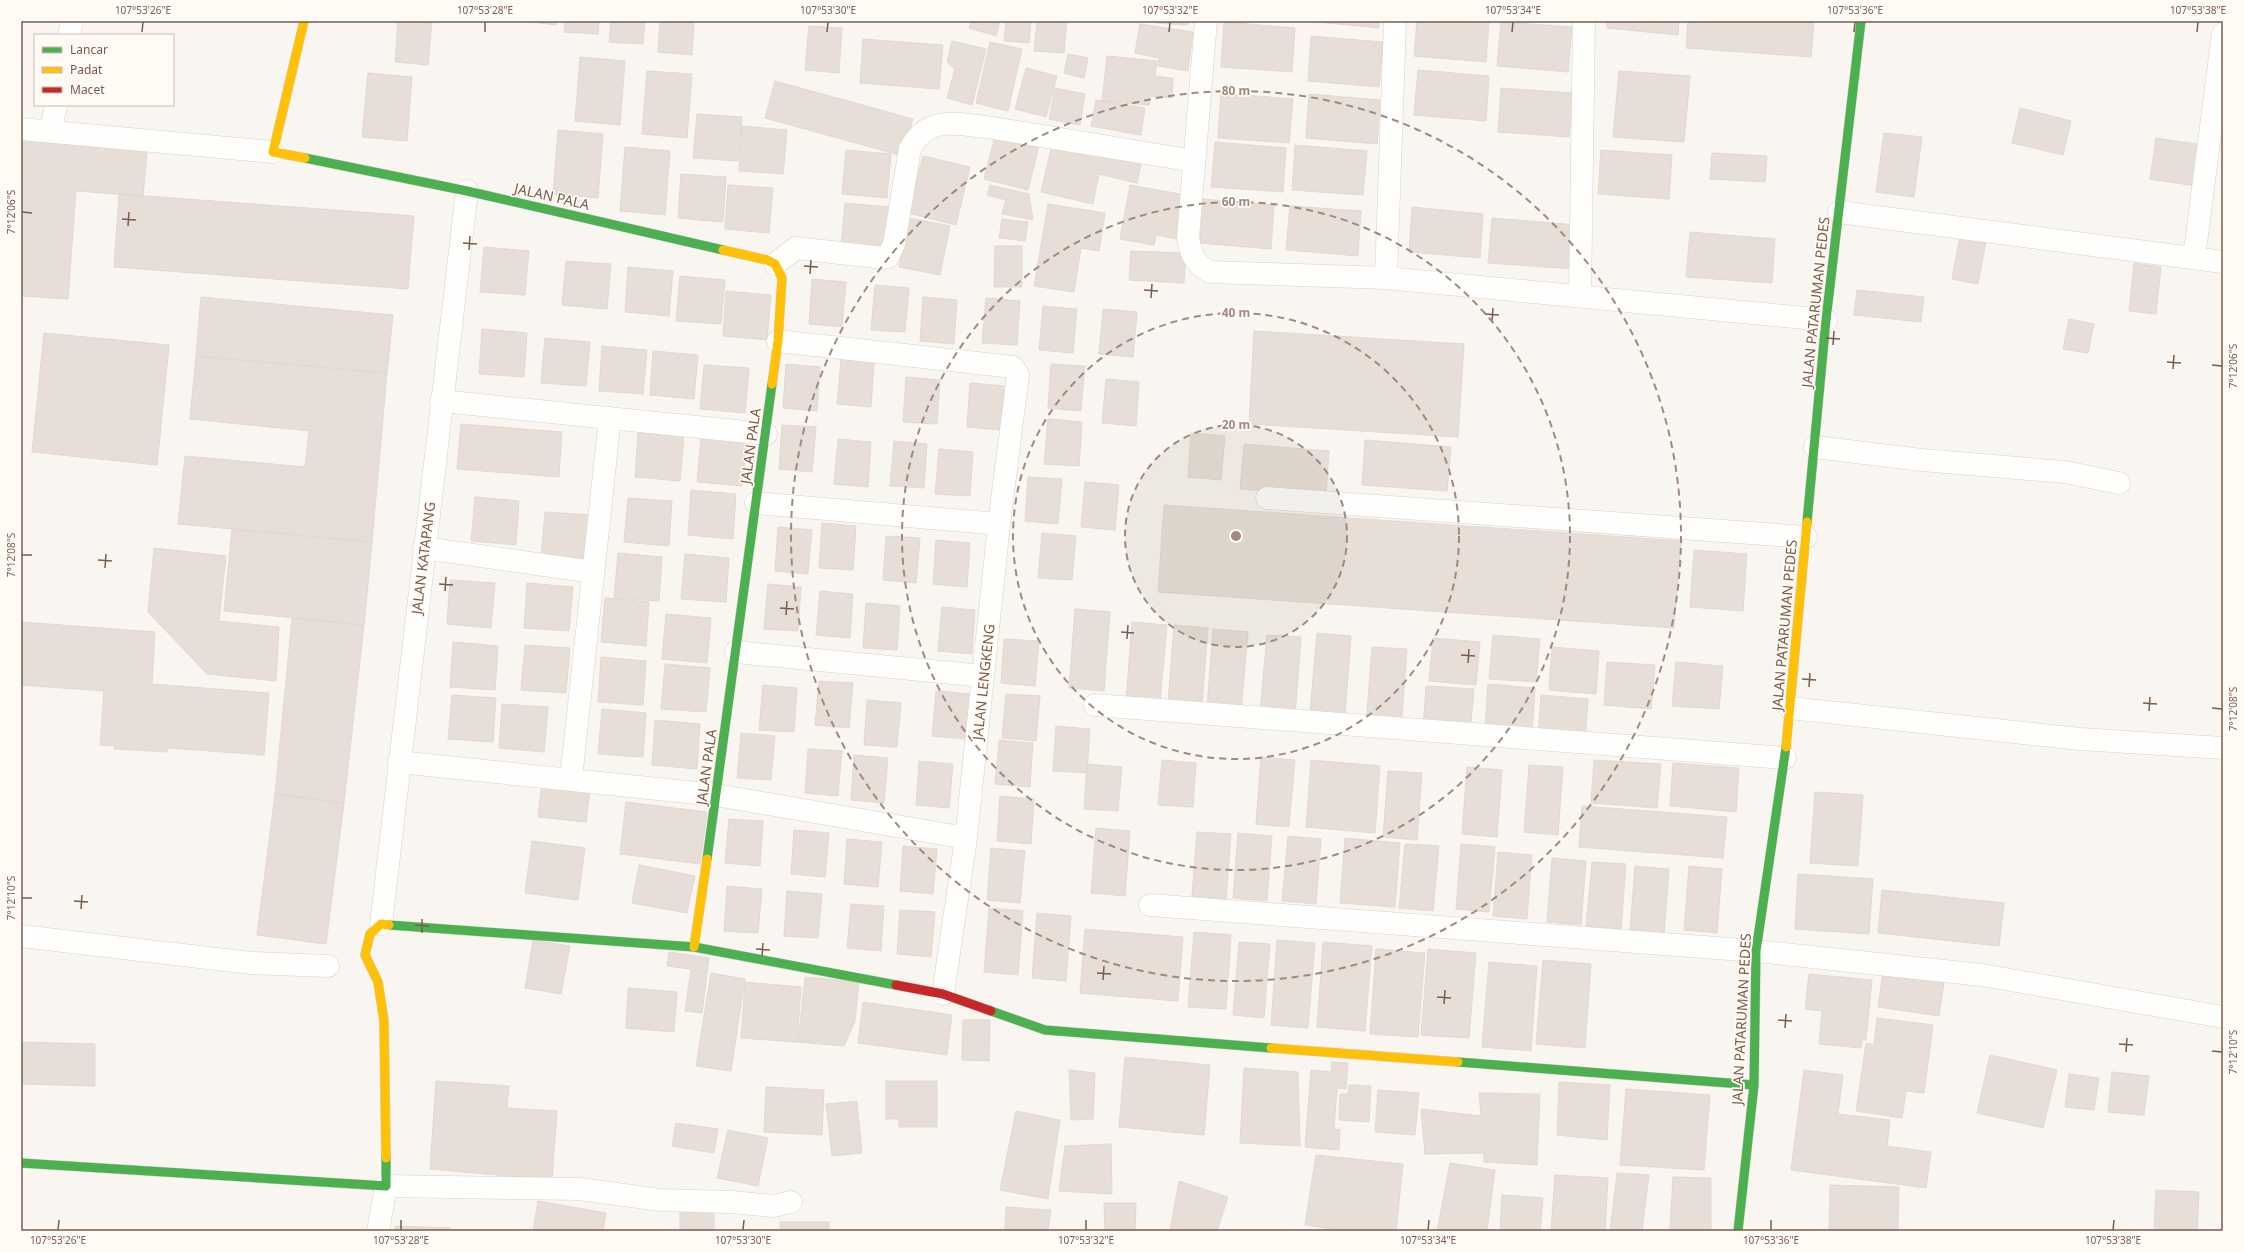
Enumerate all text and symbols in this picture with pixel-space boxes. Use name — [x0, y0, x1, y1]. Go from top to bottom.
text: 107°53'26"E — [115, 3, 171, 17]
text: 107°53'28"E — [457, 3, 513, 17]
text: 107°53'30"E — [800, 3, 856, 17]
text: 107°53'32"E — [1142, 3, 1198, 17]
text: 107°53'34"E — [1485, 3, 1541, 17]
text: 107°53'36"E — [1827, 3, 1883, 17]
text: 107°53'38"E — [2170, 3, 2226, 17]
legend — [34, 34, 174, 106]
text: Lancar — [70, 41, 108, 58]
text: Padat — [70, 61, 103, 78]
text: Macet — [70, 81, 105, 98]
text: 80 m — [1222, 82, 1250, 99]
street label: JALAN PALA — [511, 178, 591, 214]
text: 7°12'06"S — [4, 189, 18, 234]
text: 60 m — [1222, 193, 1250, 210]
street label: JALAN PATARUMAN PEDES — [1796, 215, 1833, 390]
text: 40 m — [1222, 304, 1250, 321]
text: 7°12'06"S — [2226, 343, 2240, 388]
street label: JALAN PALA — [735, 407, 765, 487]
text: 20 m — [1222, 416, 1250, 433]
street label: JALAN KATAPANG — [406, 501, 439, 617]
centre of rings — [1229, 529, 1243, 543]
text: 7°12'08"S — [4, 532, 18, 577]
street label: JALAN PATARUMAN PEDES — [1767, 538, 1801, 713]
street label: JALAN LENGKENG — [967, 623, 999, 743]
text: 7°12'08"S — [2226, 686, 2240, 731]
street label: JALAN PALA — [691, 728, 721, 808]
text: 7°12'10"S — [4, 875, 18, 920]
street label: JALAN PATARUMAN PEDES — [1727, 933, 1755, 1107]
text: 7°12'10"S — [2226, 1029, 2240, 1074]
text: 107°53'26"E — [30, 1233, 86, 1247]
text: 107°53'28"E — [373, 1233, 429, 1247]
text: 107°53'30"E — [715, 1233, 771, 1247]
text: 107°53'32"E — [1058, 1233, 1114, 1247]
text: 107°53'34"E — [1400, 1233, 1456, 1247]
text: 107°53'36"E — [1743, 1233, 1799, 1247]
text: 107°53'38"E — [2085, 1233, 2141, 1247]

